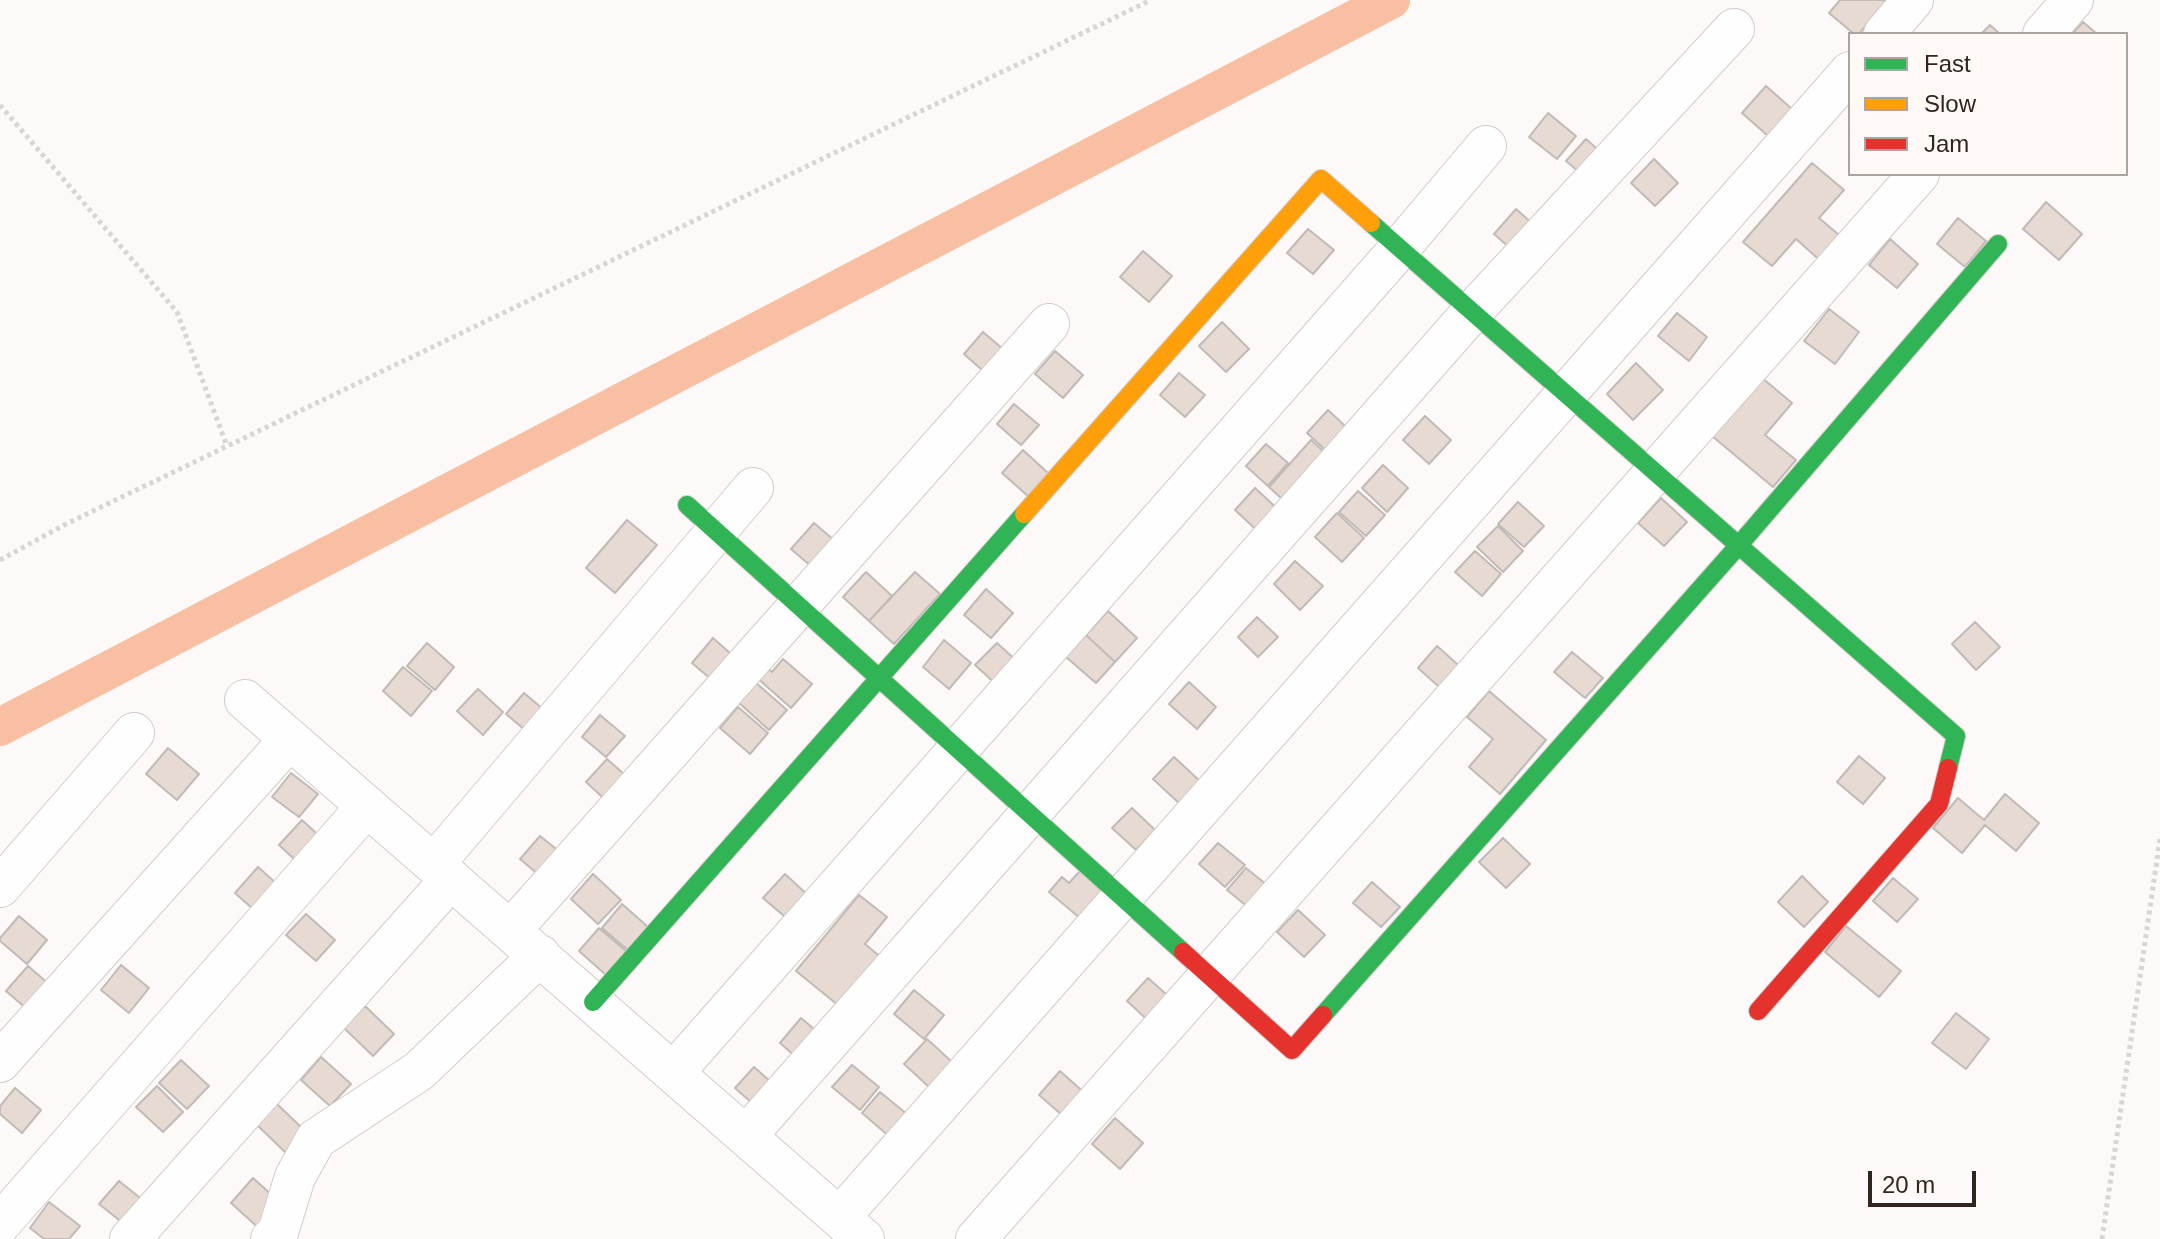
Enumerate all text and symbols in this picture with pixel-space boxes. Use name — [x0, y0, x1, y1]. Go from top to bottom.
legend — [1848, 32, 2128, 176]
text: Fast — [1924, 50, 1971, 77]
text: Slow — [1924, 90, 1976, 117]
text: Jam — [1924, 130, 1969, 157]
scale bar — [1872, 1155, 1980, 1205]
text: 20 m — [1882, 1171, 1935, 1198]

